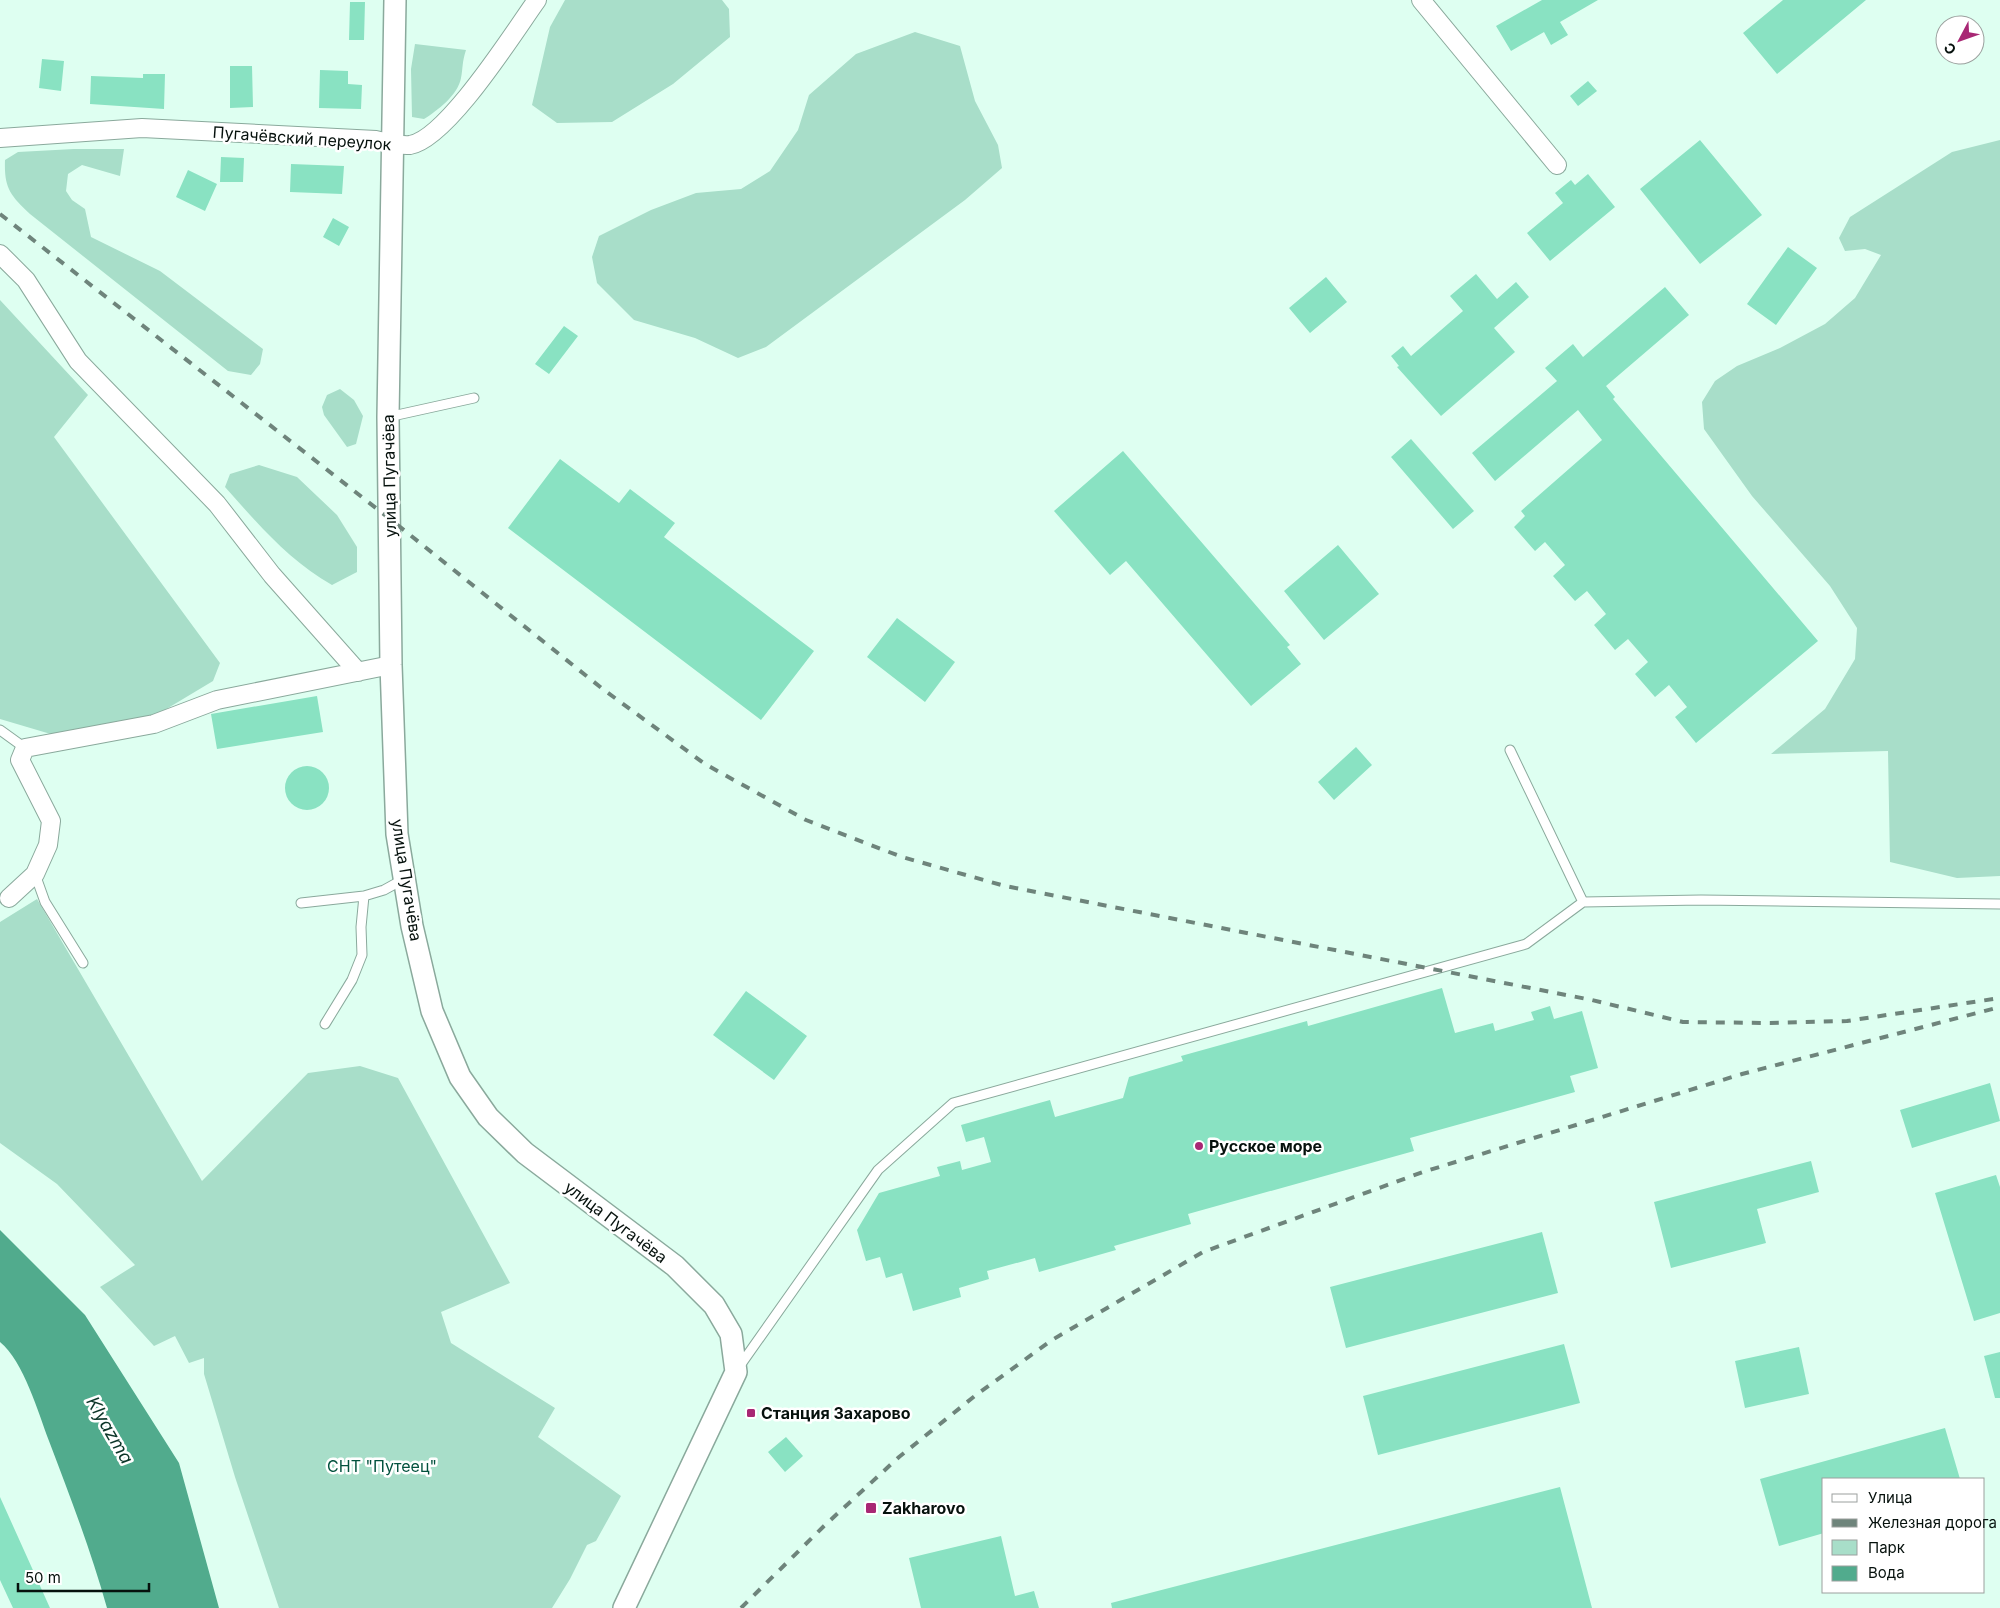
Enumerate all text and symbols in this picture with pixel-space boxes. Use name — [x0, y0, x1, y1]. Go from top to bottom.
north arrow — [1935, 15, 1985, 65]
text: С — [1940, 39, 1960, 58]
street label: Пугачёвский переулок — [212, 122, 392, 154]
street label: улица Пугачёва — [378, 414, 400, 538]
street label: улица Пугачёва — [387, 817, 427, 943]
place label: Русское море — [1209, 1136, 1322, 1156]
marker: Русское море — [1193, 1140, 1205, 1152]
street label: улица Пугачёва — [561, 1177, 671, 1267]
water label: Klyazma — [82, 1393, 138, 1467]
place label: Станция Захарово — [761, 1403, 911, 1423]
marker: Станция Захарово — [745, 1407, 757, 1419]
park label: СНТ "Путеец" — [327, 1456, 437, 1476]
legend — [1822, 1478, 1985, 1593]
text: Улица — [1868, 1488, 1912, 1507]
place label: Zakharovo — [882, 1498, 965, 1518]
marker: Zakharovo — [864, 1501, 878, 1515]
text: Железная дорога — [1868, 1513, 1997, 1532]
text: Парк — [1868, 1538, 1905, 1557]
scale bar — [18, 1560, 149, 1592]
text: Вода — [1868, 1563, 1905, 1582]
text: 50 m — [25, 1568, 61, 1587]

